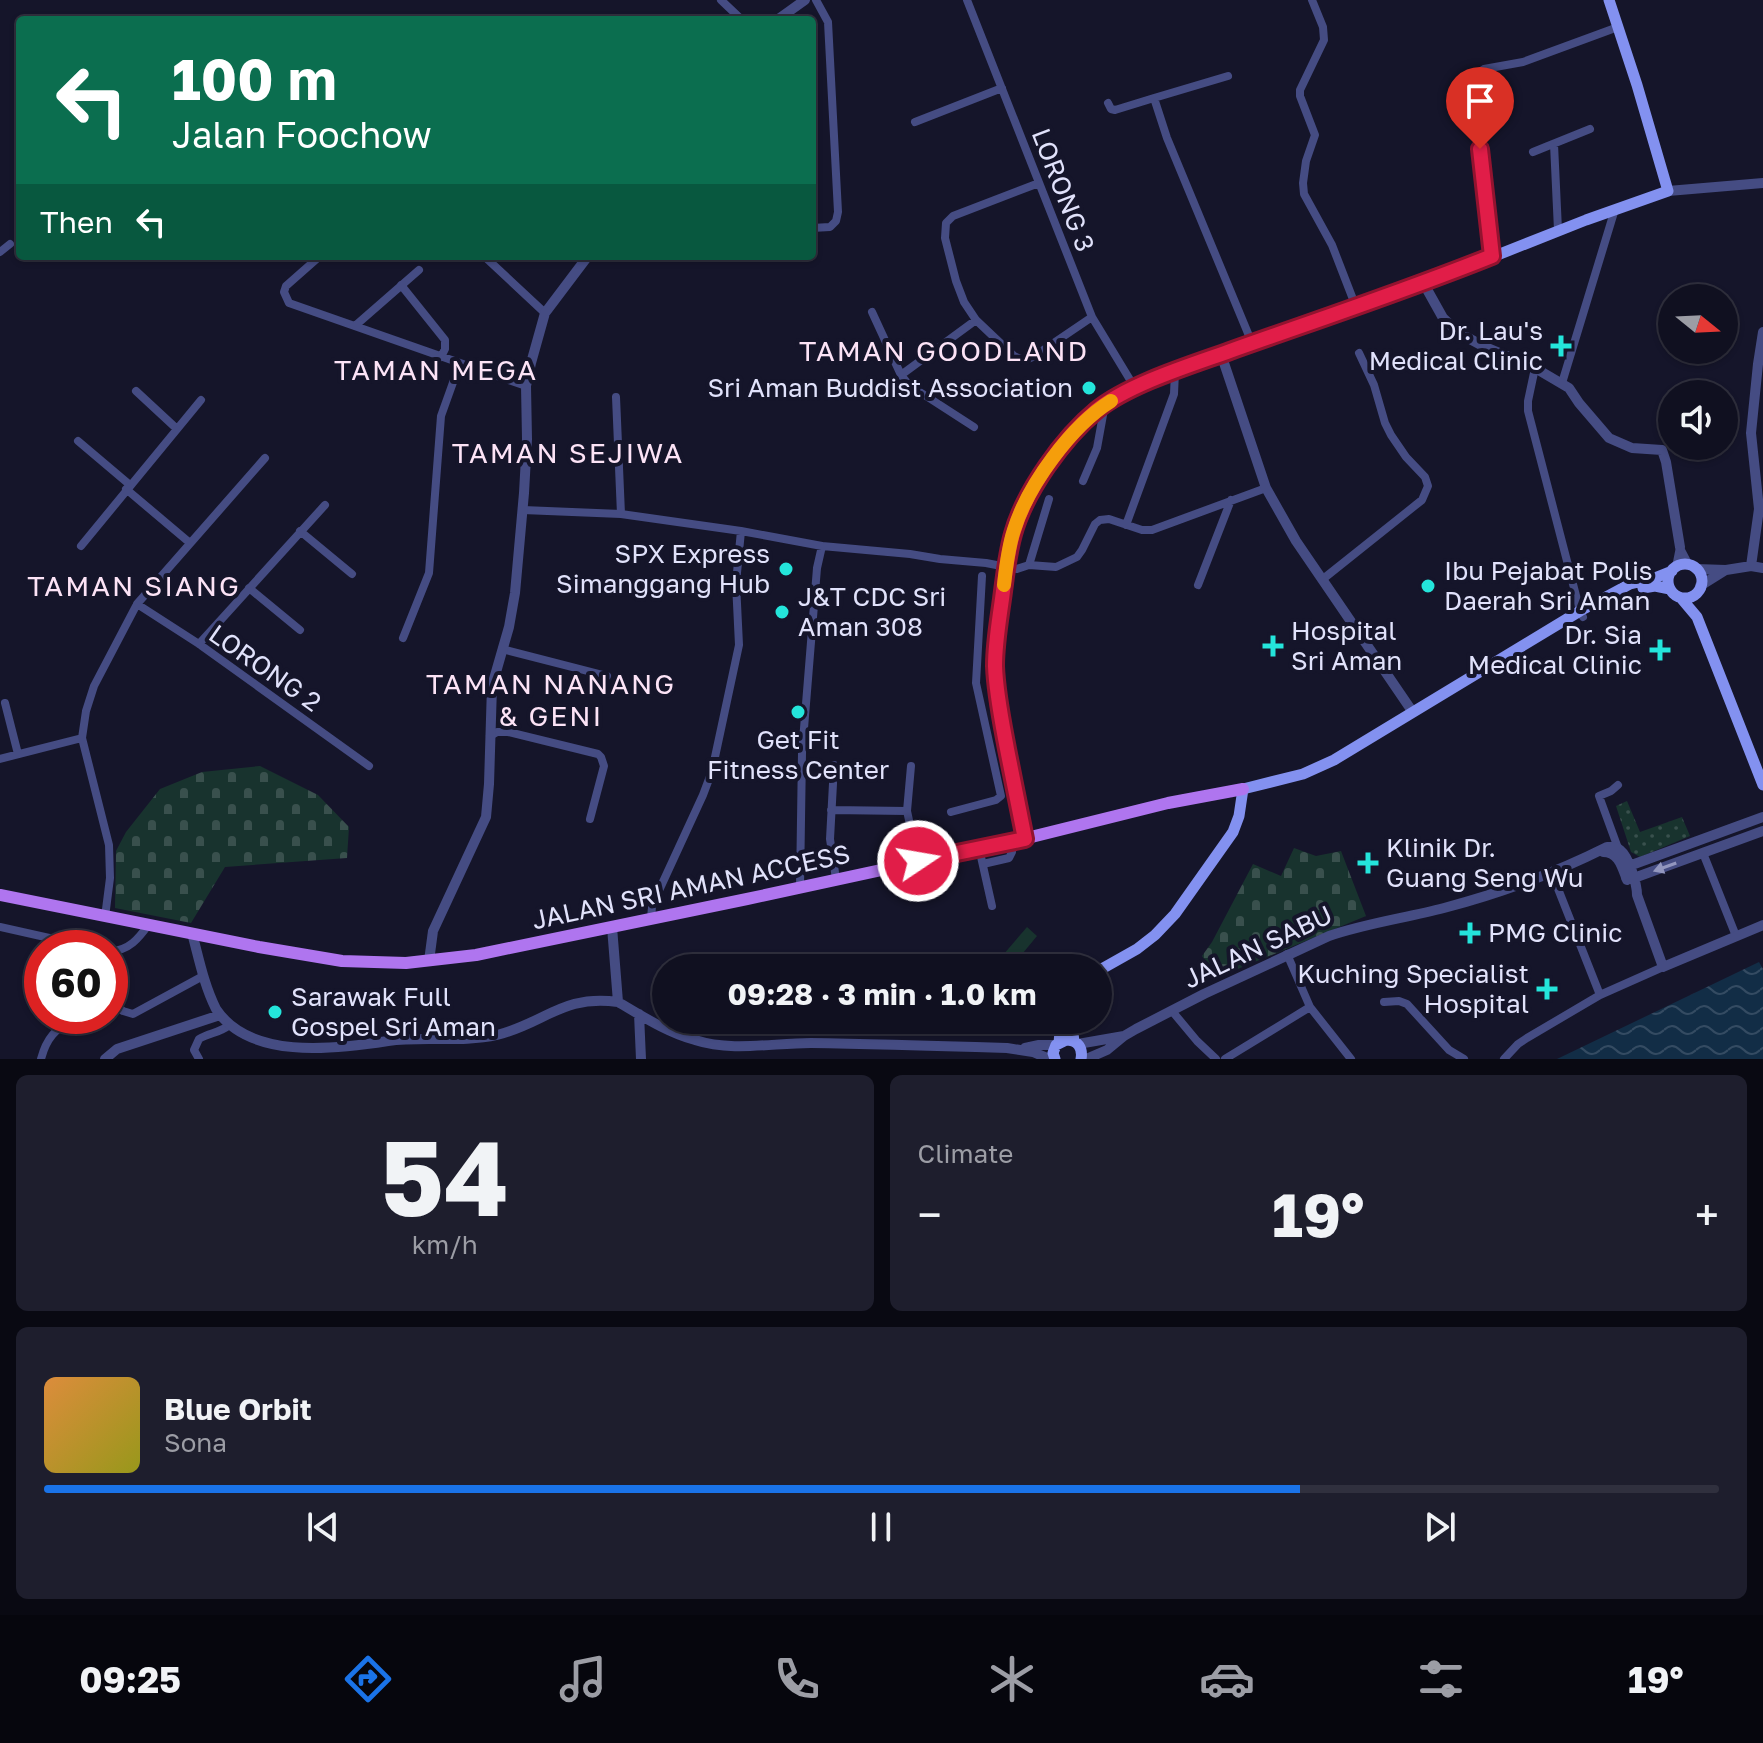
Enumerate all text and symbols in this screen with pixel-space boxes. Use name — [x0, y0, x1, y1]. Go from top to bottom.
text: 100 m — [172, 45, 337, 112]
icon: left — [40, 48, 144, 152]
pin — [1446, 67, 1514, 149]
icon: arrive — [1458, 79, 1502, 123]
text: Jalan Foochow — [172, 113, 432, 156]
street label: LORONG 3 — [1026, 124, 1101, 256]
icon: left — [129, 200, 173, 244]
text: Then — [40, 204, 113, 240]
north arrow — [1658, 284, 1738, 364]
map controls — [1658, 284, 1738, 460]
place label: Dr. Lau's Medical Clinic — [1369, 315, 1543, 376]
district label: TAMAN GOODLAND — [799, 334, 1089, 367]
marker: Dr. Lau's Medical Clinic — [1550, 335, 1572, 357]
district label: TAMAN MEGA — [334, 353, 538, 386]
place label: Sri Aman Buddist Association — [707, 372, 1073, 403]
marker: Sri Aman Buddist Association — [1080, 379, 1098, 397]
button: sound — [1658, 380, 1738, 460]
district label: TAMAN SEJIWA — [452, 436, 684, 469]
place label: SPX Express Simanggang Hub — [556, 538, 770, 599]
place label: Ibu Pejabat Polis Daerah Sri Aman — [1444, 555, 1653, 616]
marker: SPX Express Simanggang Hub — [777, 560, 795, 578]
district label: TAMAN SIANG — [27, 569, 241, 602]
marker: Ibu Pejabat Polis Daerah Sri Aman — [1419, 577, 1437, 595]
place label: J&T CDC Sri Aman 308 — [798, 581, 946, 642]
marker: J&T CDC Sri Aman 308 — [773, 603, 791, 621]
place label: Hospital Sri Aman — [1291, 615, 1402, 676]
street label: LORONG 2 — [203, 618, 327, 717]
place label: Dr. Sia Medical Clinic — [1468, 619, 1642, 680]
marker: Hospital Sri Aman — [1262, 635, 1284, 657]
marker: Dr. Sia Medical Clinic — [1649, 639, 1671, 661]
district label: TAMAN NANANG & GENI — [426, 667, 676, 732]
marker: Get Fit Fitness Center — [789, 703, 807, 721]
place label: Get Fit Fitness Center — [707, 724, 889, 785]
position arrow — [876, 819, 960, 903]
place label: Klinik Dr. Guang Seng Wu — [1386, 832, 1584, 893]
street label: JALAN SRI AMAN ACCESS — [529, 838, 853, 935]
marker: Klinik Dr. Guang Seng Wu — [1357, 852, 1379, 874]
one-way arrow — [1653, 861, 1677, 874]
street label: JALAN SABU — [1178, 899, 1337, 995]
place label: PMG Clinic — [1488, 917, 1622, 948]
marker: PMG Clinic — [1459, 922, 1481, 944]
speed limit sign: 60 — [24, 930, 128, 1034]
place label: Kuching Specialist Hospital — [1297, 958, 1529, 1019]
text: 09:28 · 3 min · 1.0 km — [728, 976, 1036, 1012]
marker: Kuching Specialist Hospital — [1536, 978, 1558, 1000]
place label: Sarawak Full Gospel Sri Aman — [291, 981, 496, 1042]
marker: Sarawak Full Gospel Sri Aman — [266, 1003, 284, 1021]
text: 54 — [381, 1114, 509, 1239]
text: Climate — [918, 1138, 1013, 1169]
text: 19° — [1272, 1178, 1364, 1250]
text: − — [918, 1188, 942, 1241]
text: + — [1695, 1188, 1719, 1241]
text: km/h — [412, 1229, 478, 1260]
text: Blue Orbit — [164, 1391, 312, 1427]
text: Sona — [164, 1427, 227, 1458]
icon: previous — [301, 1505, 345, 1549]
icon: pause — [859, 1505, 903, 1549]
icon: next — [1418, 1505, 1462, 1549]
icon: directions — [340, 1651, 396, 1707]
icon: music — [555, 1651, 611, 1707]
icon: phone — [769, 1651, 825, 1707]
icon: climate — [984, 1651, 1040, 1707]
icon: car — [1199, 1651, 1255, 1707]
icon: filters — [1413, 1651, 1469, 1707]
text: 09:25 — [79, 1658, 181, 1701]
text: 19° — [1628, 1658, 1684, 1701]

